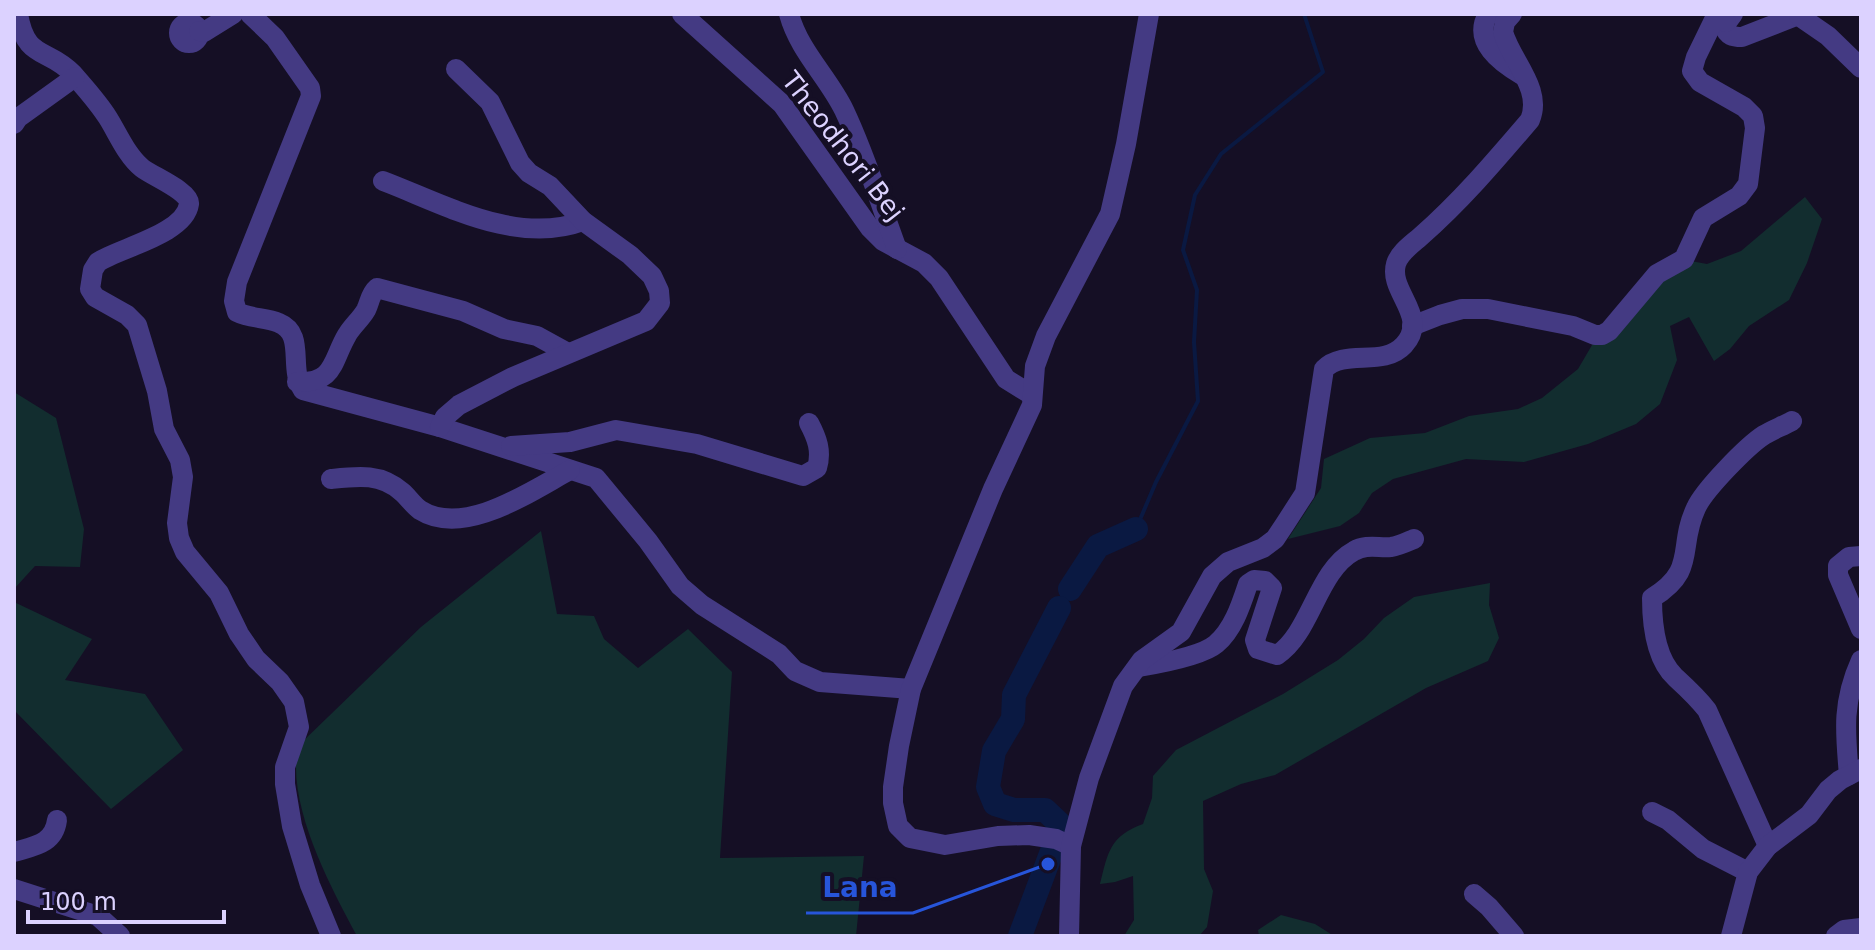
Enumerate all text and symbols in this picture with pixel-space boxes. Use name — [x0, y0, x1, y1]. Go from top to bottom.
street label: Theodhori Bej — [775, 65, 910, 226]
callout: Lana — [806, 861, 913, 913]
text: Lana — [822, 871, 898, 904]
scale bar — [28, 874, 224, 924]
text: 100 m — [40, 888, 117, 916]

